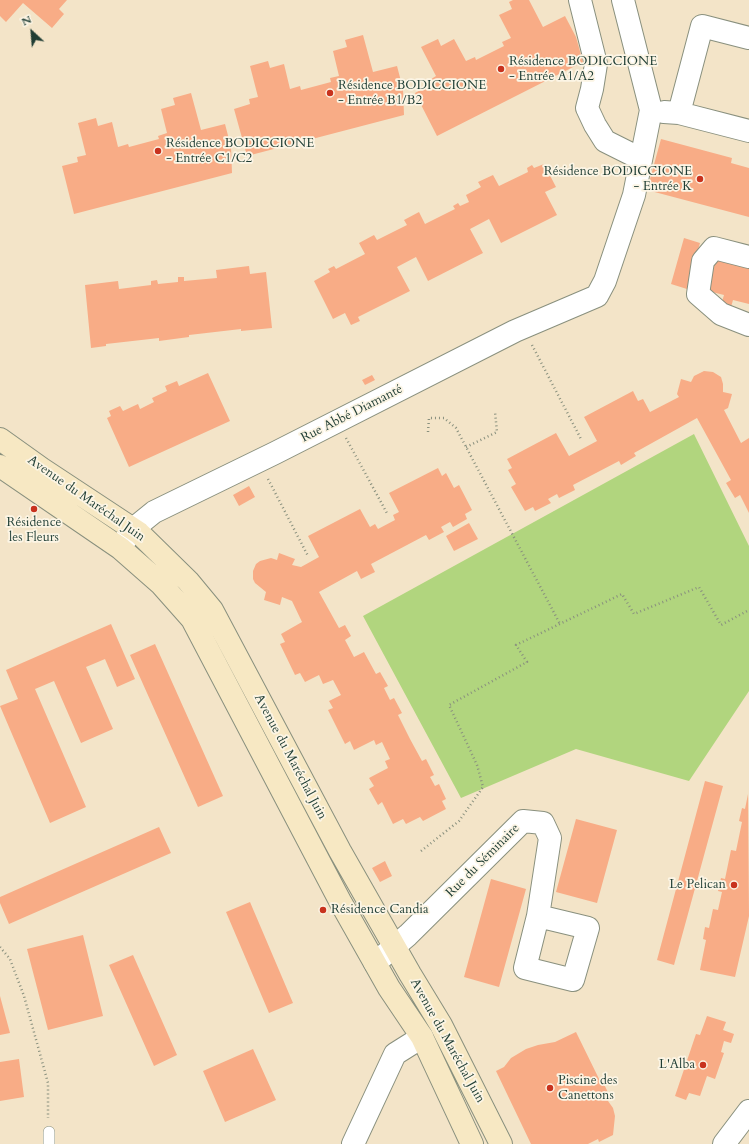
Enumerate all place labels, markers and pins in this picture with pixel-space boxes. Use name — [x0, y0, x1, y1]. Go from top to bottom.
place label: Résidence BODICCIONE - Entrée A1/A2 — [509, 54, 657, 85]
marker: Résidence BODICCIONE - Entrée A1/A2 — [496, 64, 506, 74]
place label: Résidence BODICCIONE - Entrée B1/B2 — [338, 78, 486, 109]
marker: Résidence BODICCIONE - Entrée B1/B2 — [325, 88, 335, 98]
place label: Résidence BODICCIONE - Entrée C1/C2 — [166, 136, 314, 167]
marker: Résidence BODICCIONE - Entrée C1/C2 — [153, 146, 163, 156]
place label: Résidence BODICCIONE - Entrée K — [544, 164, 692, 195]
marker: Résidence BODICCIONE - Entrée K — [695, 174, 705, 184]
marker: Résidence les Fleurs — [29, 504, 39, 514]
place label: Résidence les Fleurs — [7, 515, 61, 546]
place label: Le Pelican — [669, 877, 726, 893]
marker: Le Pelican — [729, 880, 739, 890]
place label: Résidence Candia — [331, 902, 429, 918]
marker: Résidence Candia — [318, 905, 328, 915]
place label: L'Alba — [659, 1057, 695, 1073]
marker: L'Alba — [698, 1060, 708, 1070]
place label: Piscine des Canettons — [558, 1073, 617, 1104]
marker: Piscine des Canettons — [545, 1083, 555, 1093]

